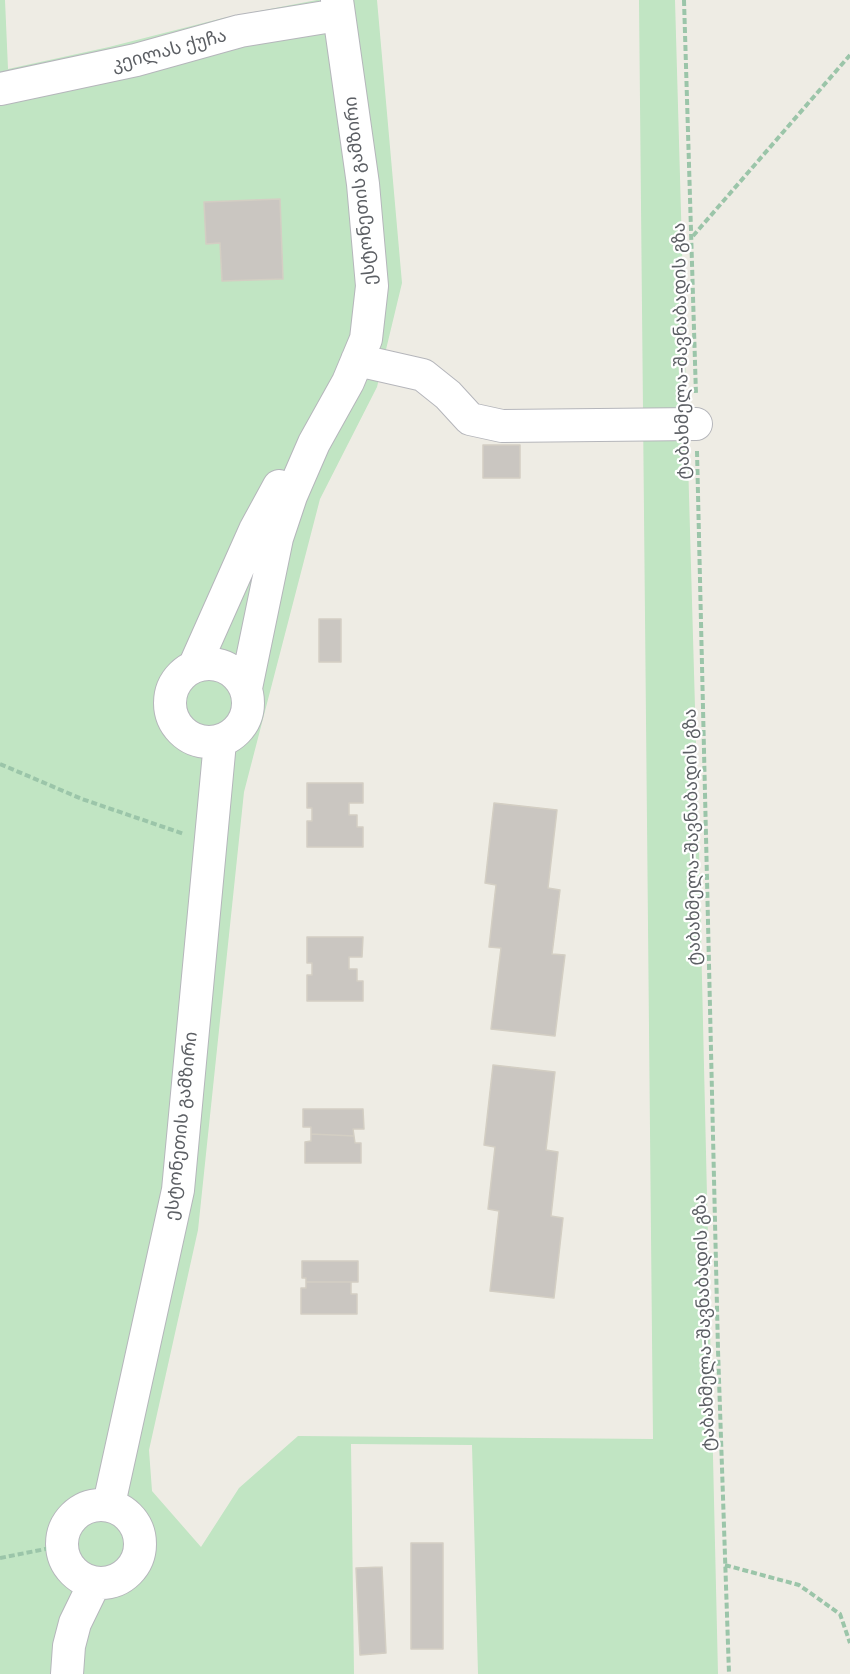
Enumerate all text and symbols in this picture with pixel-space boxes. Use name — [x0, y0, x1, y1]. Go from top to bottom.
street label: კეილას ქუჩა — [109, 24, 229, 76]
street label: ესტონეთის გამზირი — [339, 95, 381, 287]
street label: ტაბახმელა-შავნაბადის გზა — [668, 222, 694, 480]
street label: ტაბახმელა-შავნაბადის გზა — [679, 708, 705, 966]
street label: ესტონეთის გამზირი — [160, 1030, 202, 1222]
street label: ტაბახმელა-შავნაბადის გზა — [689, 1194, 719, 1452]

